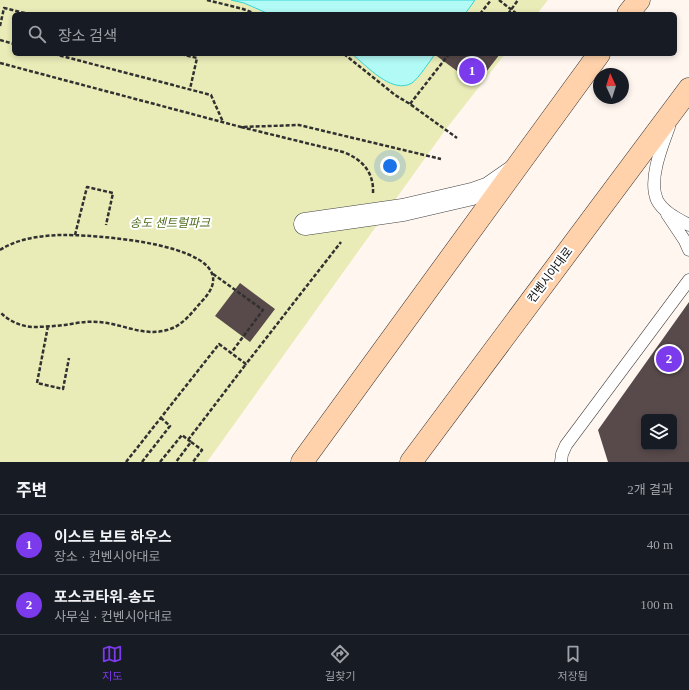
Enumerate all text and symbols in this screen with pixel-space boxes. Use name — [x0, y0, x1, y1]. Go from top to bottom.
search box — [12, 12, 677, 56]
icon: search — [26, 23, 48, 45]
text: 장소 검색 — [58, 28, 117, 44]
pin: 1 — [459, 56, 485, 86]
north arrow — [593, 68, 629, 104]
your location — [380, 156, 400, 176]
park label: 송도 센트럴파크 — [130, 216, 211, 230]
street label: 컨벤시아대로 — [524, 244, 576, 306]
pin: 2 — [656, 344, 682, 374]
map controls — [641, 414, 677, 450]
button: layers — [641, 414, 677, 450]
text: 주변 — [16, 481, 47, 500]
text: 2개 결과 — [627, 482, 673, 497]
text: 이스트 보트 하우스 — [54, 529, 172, 545]
text: 1 — [26, 537, 32, 552]
text: 40 m — [647, 537, 673, 552]
text: 장소 · 컨벤시아대로 — [54, 549, 161, 564]
text: 포스코타워-송도 — [54, 589, 156, 605]
text: 2 — [26, 597, 32, 612]
text: 100 m — [640, 597, 673, 612]
text: 사무실 · 컨벤시아대로 — [54, 609, 172, 624]
tab: 지도 — [101, 643, 123, 683]
tab: 길찾기 — [325, 643, 355, 683]
tab: 저장됨 — [558, 643, 588, 683]

